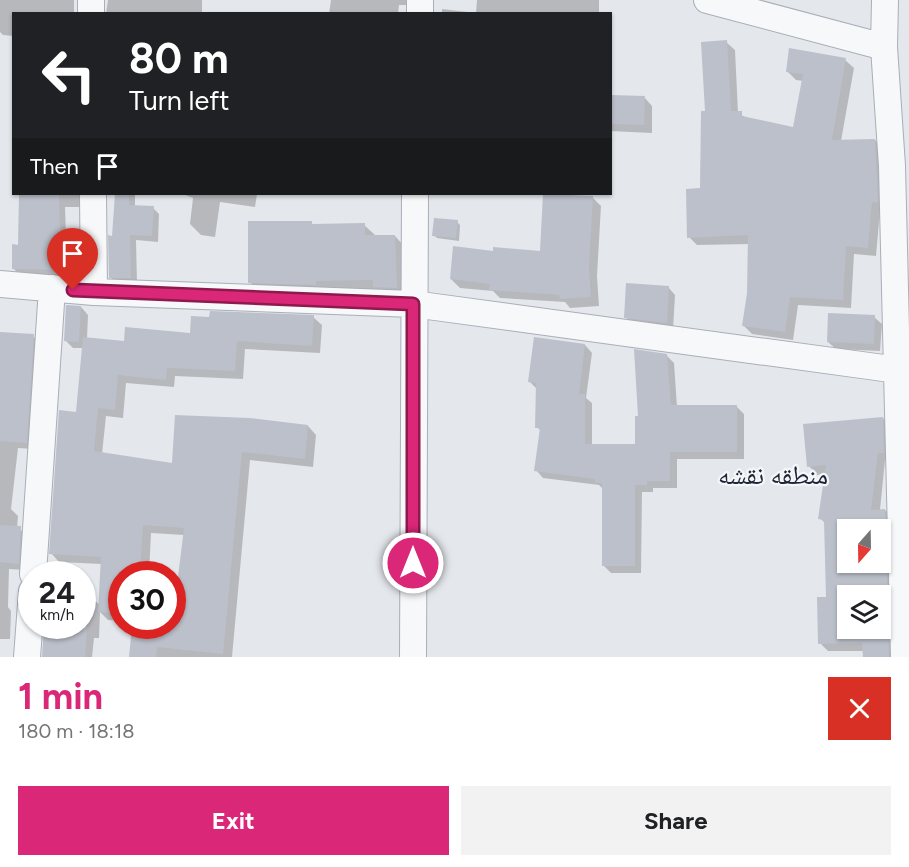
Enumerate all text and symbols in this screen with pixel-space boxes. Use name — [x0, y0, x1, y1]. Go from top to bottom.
text: 80 m — [129, 33, 229, 84]
icon: left — [30, 36, 108, 114]
text: Turn left — [129, 84, 229, 117]
icon: arrive — [91, 150, 124, 183]
text: Then — [30, 153, 79, 180]
pin — [47, 228, 98, 290]
icon: arrive — [56, 237, 89, 270]
district label: منطقه نقشه — [718, 459, 828, 491]
north arrow — [837, 519, 891, 573]
map controls — [837, 519, 891, 639]
position arrow — [381, 531, 445, 595]
speed limit sign: 30 — [108, 561, 186, 639]
text: 24 — [39, 574, 75, 611]
button: layers — [837, 585, 891, 639]
text: km/h — [40, 606, 74, 624]
text: 1 min — [18, 675, 103, 718]
button: close — [828, 677, 891, 740]
text: 180 m · 18:18 — [18, 719, 134, 743]
button: Exit — [18, 786, 449, 855]
button: Share — [461, 786, 891, 855]

